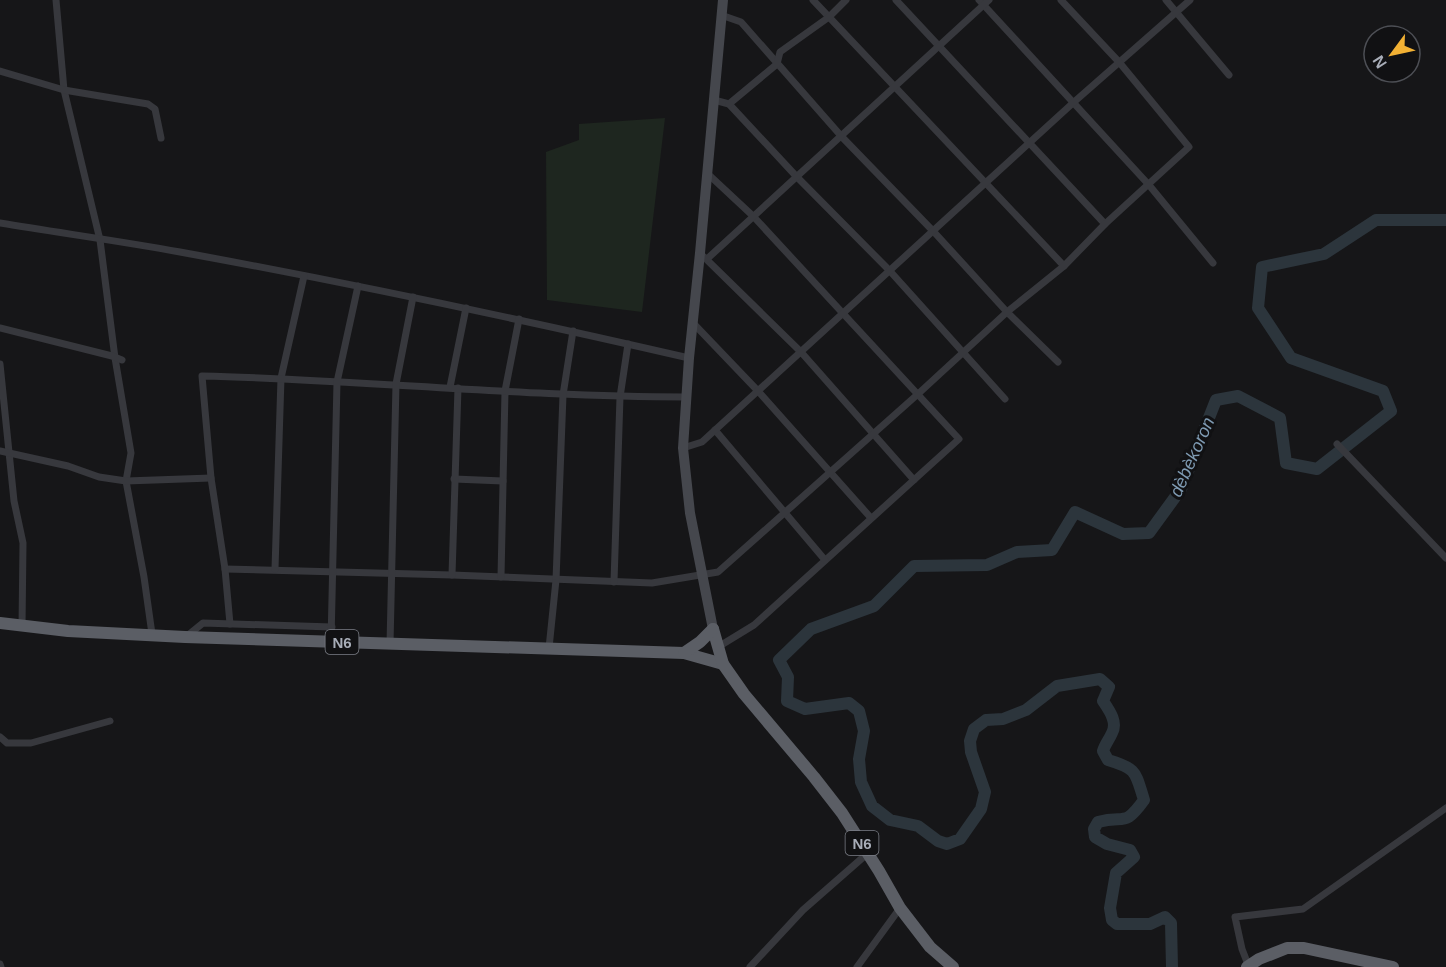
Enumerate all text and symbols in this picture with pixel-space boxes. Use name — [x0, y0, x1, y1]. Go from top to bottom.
north arrow — [1362, 24, 1422, 84]
text: N — [1370, 52, 1390, 71]
water label: dèbèkoron — [1166, 414, 1218, 500]
road number: N6 — [326, 630, 358, 654]
road number: N6 — [846, 831, 878, 855]

